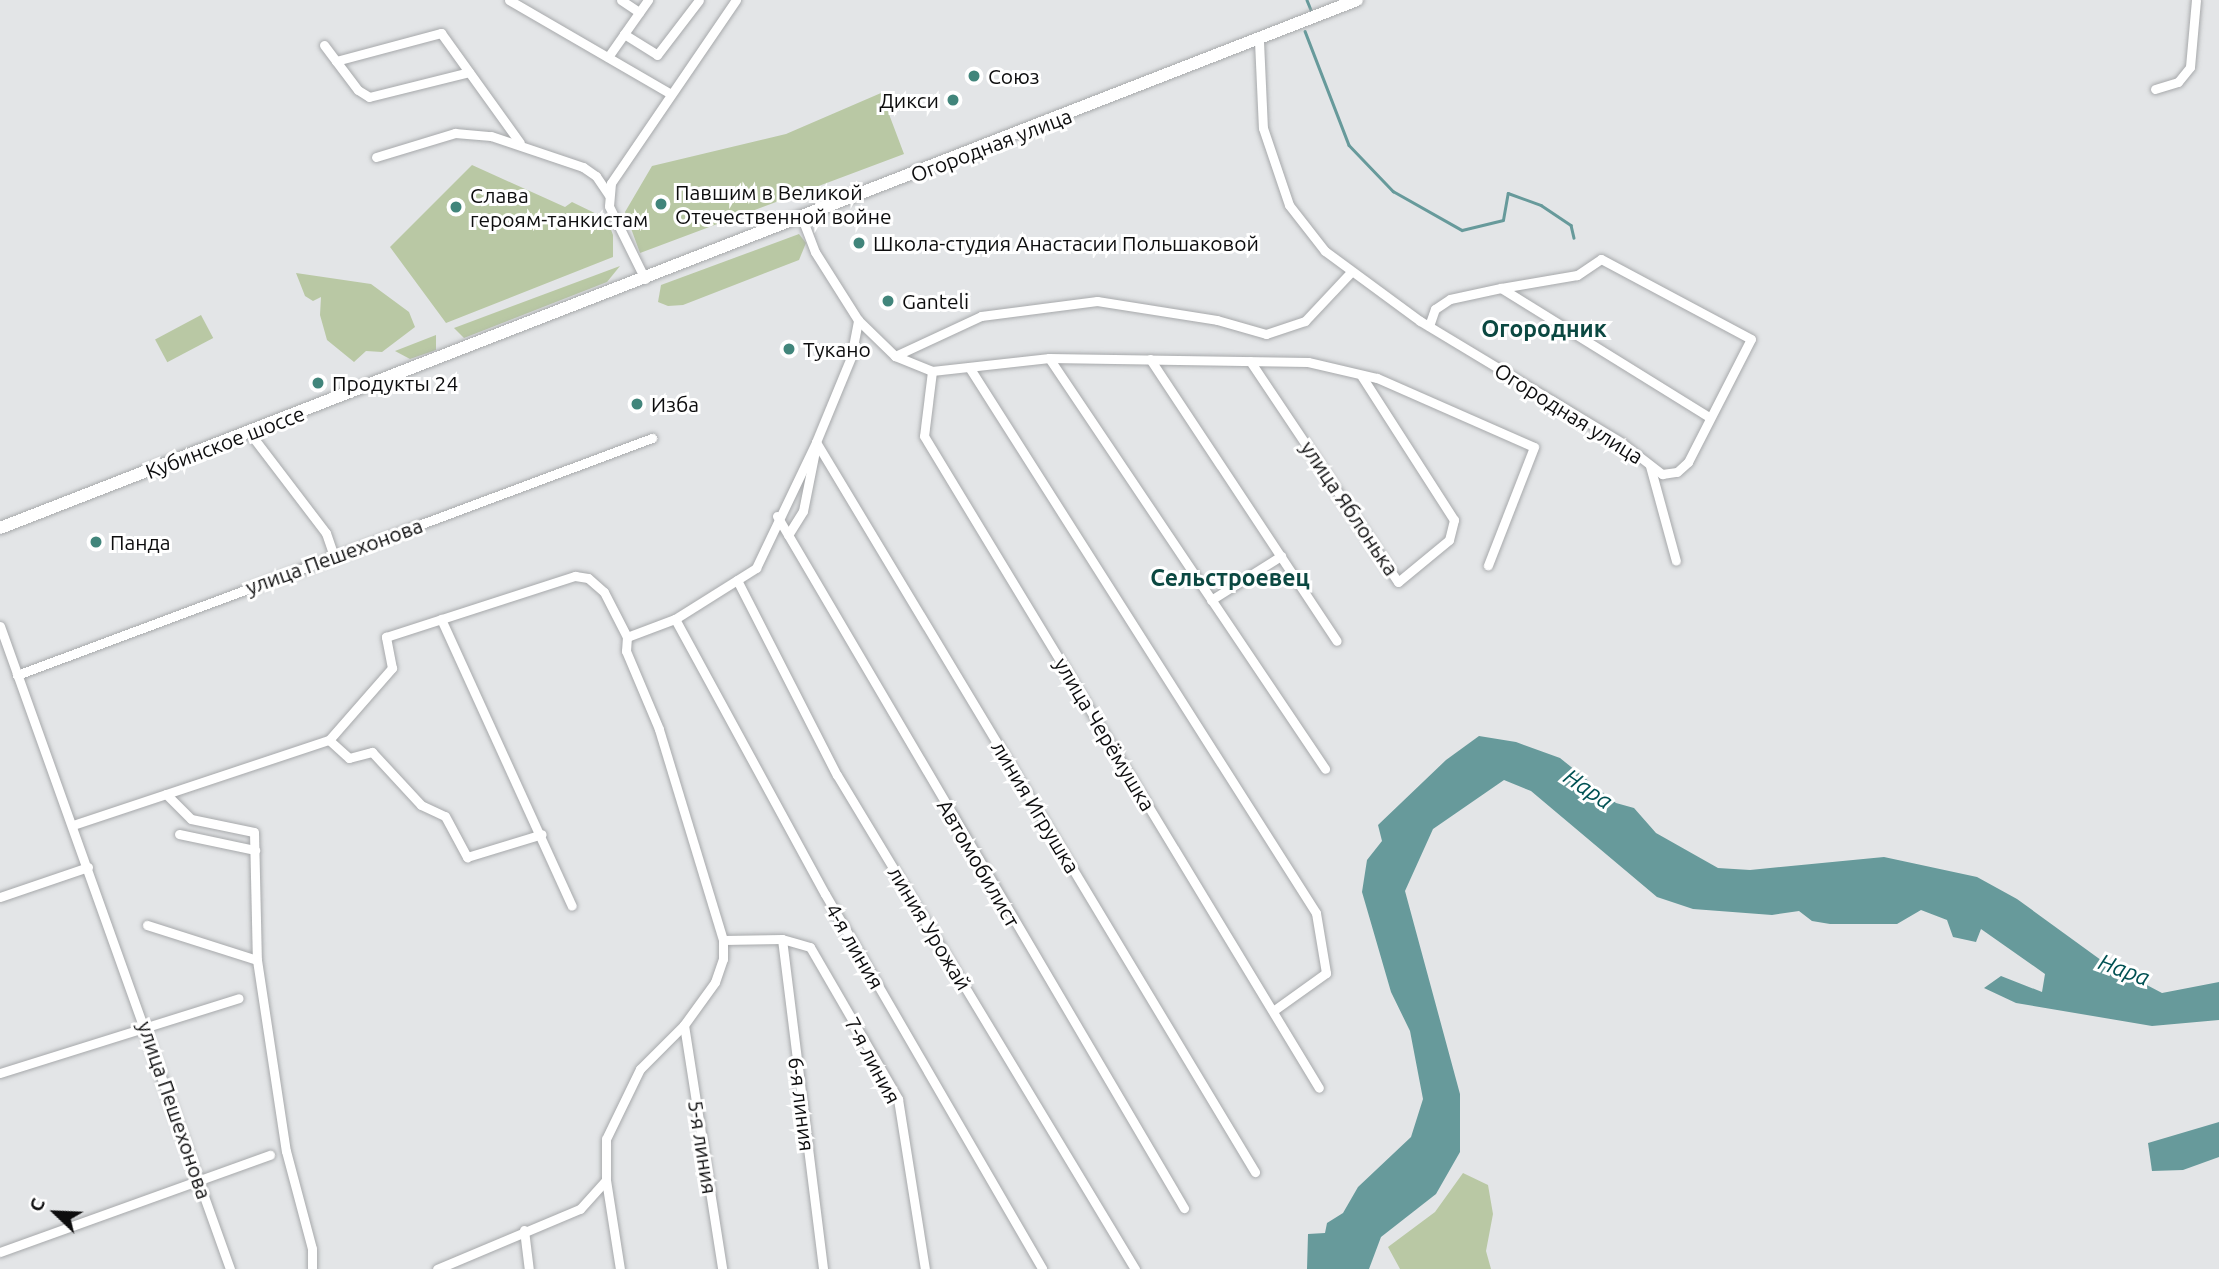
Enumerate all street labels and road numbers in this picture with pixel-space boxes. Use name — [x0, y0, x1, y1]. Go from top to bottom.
street label: Огородная улица — [907, 103, 1075, 187]
street label: Огородная улица — [1490, 357, 1648, 469]
street label: Кубинское шоссе — [142, 400, 308, 484]
street label: улица Яблонька — [1296, 436, 1404, 580]
street label: улица Пешехонова — [242, 512, 426, 600]
street label: улица Черёмушка — [1049, 653, 1161, 815]
street label: линия Игрушка — [987, 736, 1085, 878]
street label: Автомобилист — [932, 795, 1026, 931]
street label: линия Урожай — [883, 861, 977, 995]
street label: 4-я линия — [820, 899, 890, 993]
street label: 7-я линия — [840, 1012, 906, 1108]
street label: улица Пешехонова — [133, 1018, 217, 1202]
street label: 6-я линия — [784, 1055, 820, 1153]
street label: 5-я линия — [683, 1098, 723, 1196]

